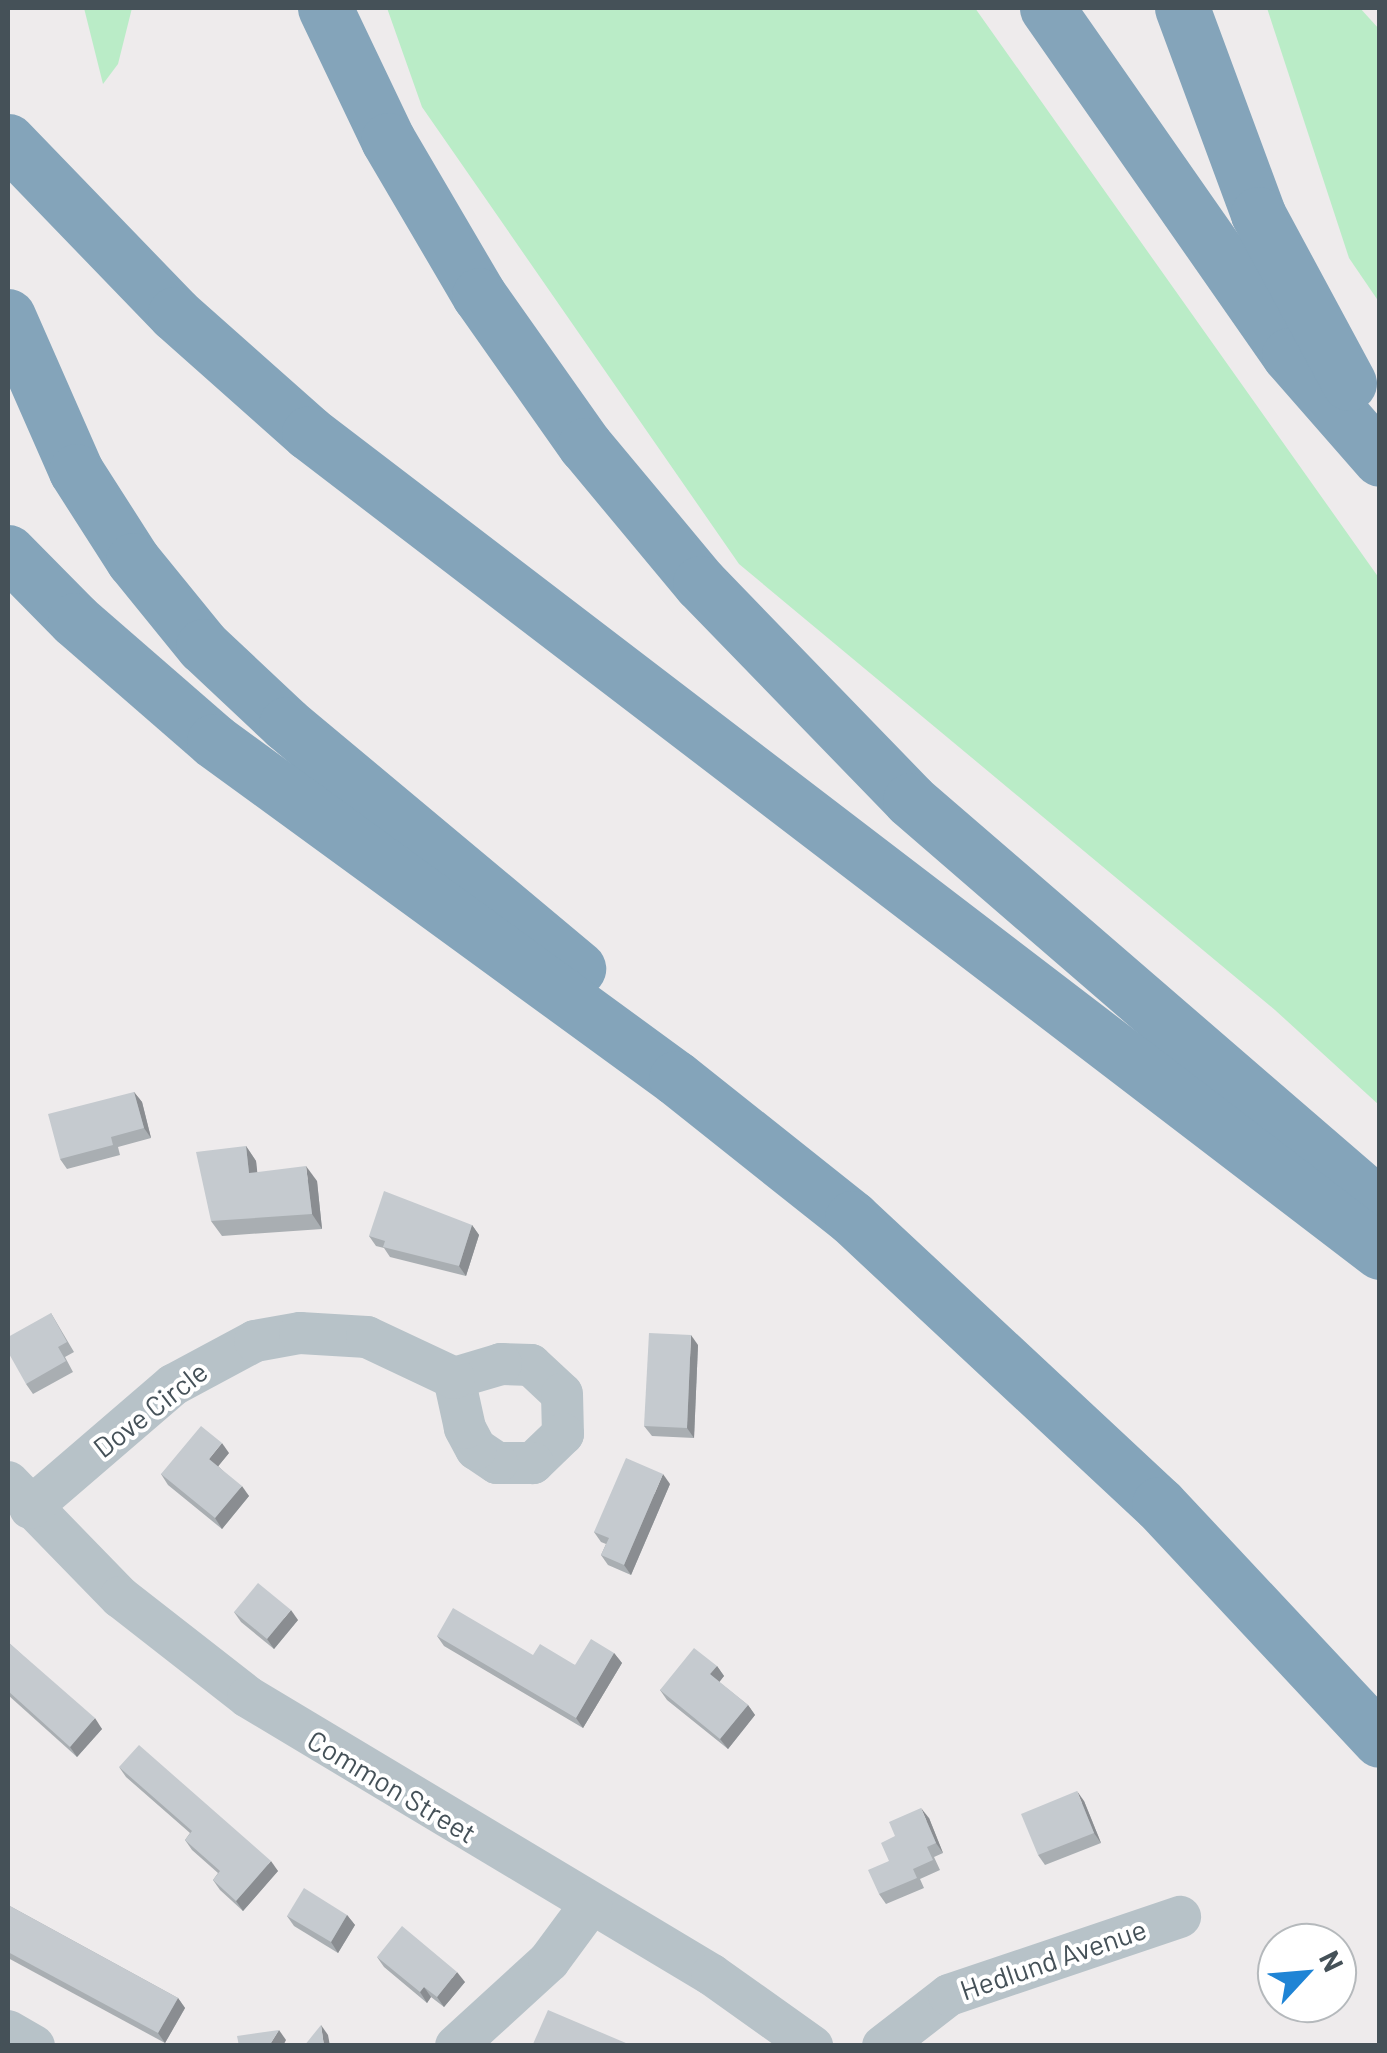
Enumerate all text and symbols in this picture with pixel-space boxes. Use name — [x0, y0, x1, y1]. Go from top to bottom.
street label: Dove Circle — [86, 1354, 214, 1464]
street label: Common Street — [302, 1722, 482, 1850]
street label: Hedlund Avenue — [955, 1911, 1151, 2007]
north arrow — [1257, 1923, 1357, 2023]
text: N — [1313, 1945, 1352, 1977]

